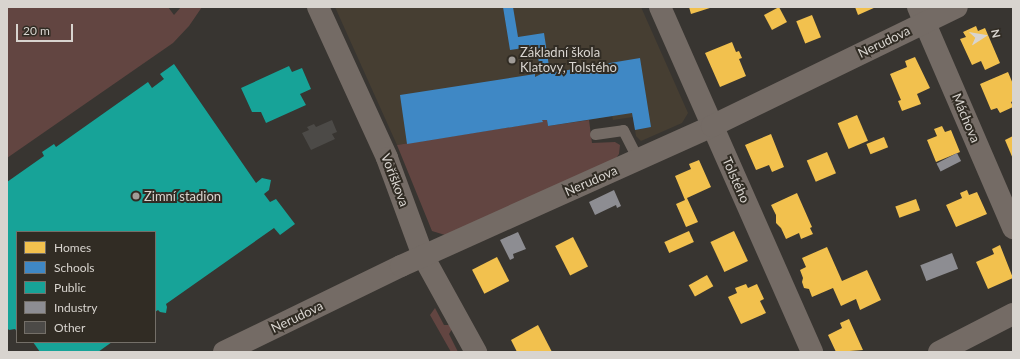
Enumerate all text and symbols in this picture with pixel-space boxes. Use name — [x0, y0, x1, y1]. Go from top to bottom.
scale bar — [18, 16, 75, 42]
north arrow — [964, 16, 1004, 56]
text: 20 m — [23, 23, 50, 38]
street label: Nerudova — [855, 23, 913, 61]
text: N — [989, 28, 1003, 39]
place label: Základní škola Klatovy, Tolstého — [520, 45, 617, 76]
marker: Základní škola Klatovy, Tolstého — [507, 55, 517, 65]
street label: Máchova — [949, 91, 983, 145]
street label: Voříškova — [378, 151, 412, 209]
street label: Tolstého — [719, 155, 753, 205]
street label: Nerudova — [562, 162, 620, 200]
place label: Zimní stadion — [144, 188, 221, 204]
marker: Zimní stadion — [131, 191, 141, 201]
legend — [16, 231, 156, 343]
text: Homes — [54, 240, 91, 255]
text: Schools — [54, 260, 95, 275]
text: Public — [54, 280, 86, 295]
street label: Nerudova — [268, 298, 326, 336]
text: Industry — [54, 300, 97, 315]
text: Other — [54, 320, 85, 335]

